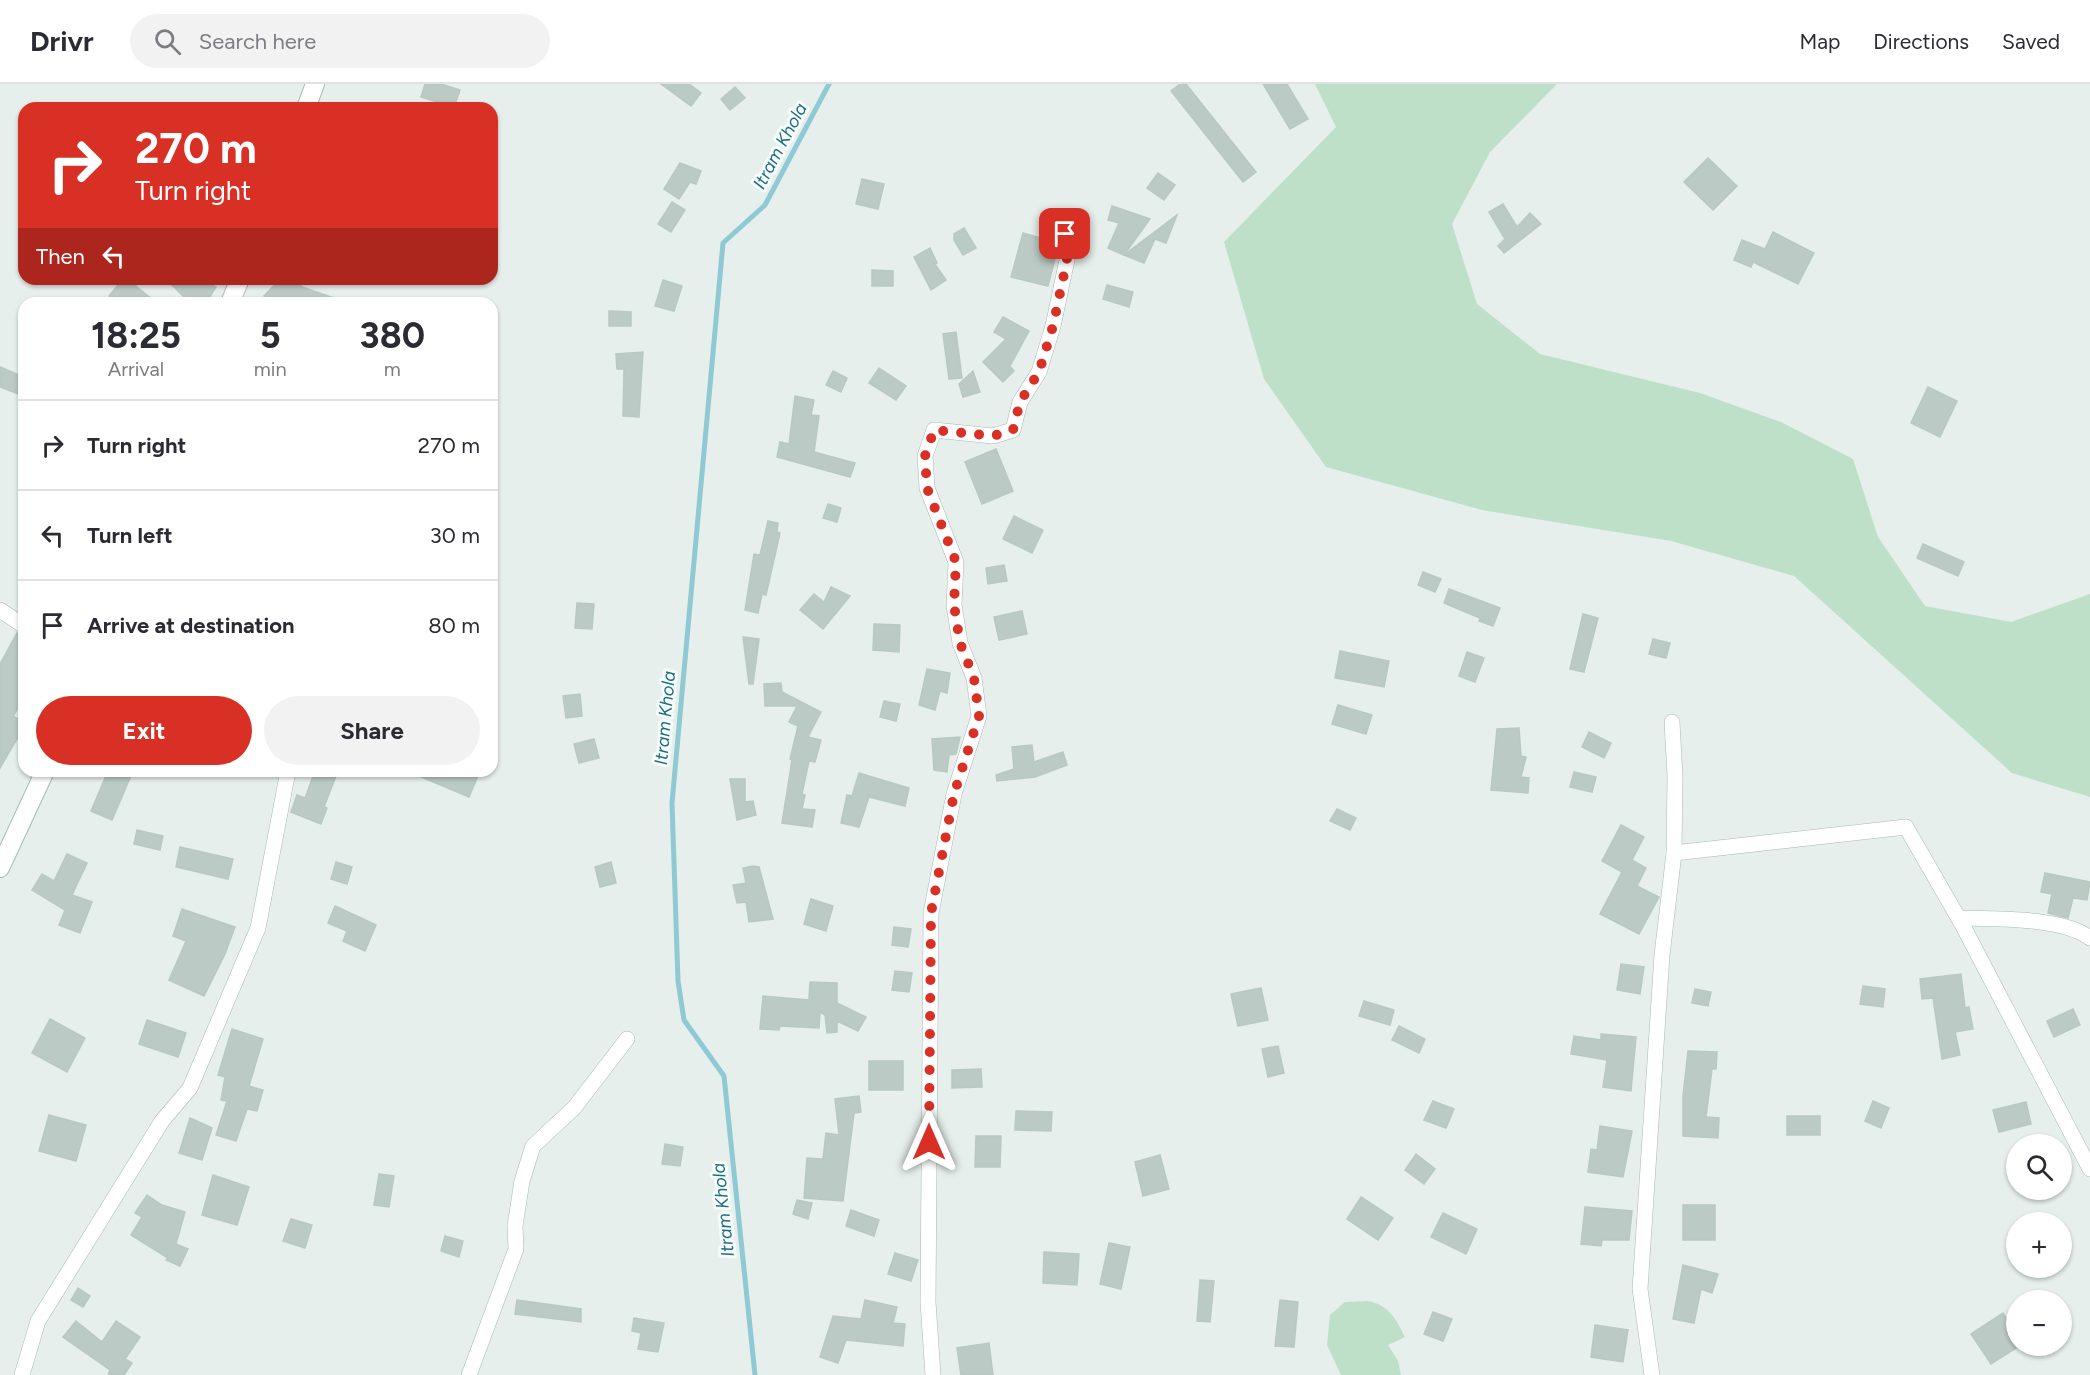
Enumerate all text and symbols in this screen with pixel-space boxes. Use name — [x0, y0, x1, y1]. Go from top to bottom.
search box — [130, 14, 550, 68]
text: Drivr — [30, 24, 94, 58]
icon: search — [151, 25, 184, 58]
text: Search here — [199, 28, 316, 55]
text: Map — [1799, 29, 1840, 54]
text: Directions — [1873, 29, 1969, 54]
text: Saved — [2002, 29, 2060, 54]
water label: Itram Khola — [748, 99, 812, 193]
text: 270 m — [135, 123, 257, 174]
icon: right — [36, 126, 114, 204]
text: Turn right — [135, 174, 251, 207]
pin — [1039, 208, 1090, 259]
icon: arrive — [1048, 217, 1081, 250]
icon: left — [97, 240, 130, 273]
text: Then — [36, 243, 85, 270]
text: 18:25 — [91, 314, 181, 357]
text: 5 — [260, 314, 281, 357]
text: 380 — [360, 314, 425, 357]
text: Arrival — [108, 357, 164, 381]
text: min — [254, 357, 287, 381]
text: m — [384, 357, 401, 381]
icon: right — [36, 429, 69, 462]
text: Turn right — [87, 432, 186, 459]
text: 270 m — [418, 432, 480, 459]
icon: left — [36, 519, 69, 552]
text: Turn left — [87, 522, 173, 549]
text: 30 m — [430, 522, 480, 549]
icon: arrive — [36, 609, 69, 642]
text: Arrive at destination — [87, 612, 295, 639]
text: 80 m — [428, 612, 480, 639]
water label: Itram Khola — [650, 670, 680, 766]
button: Exit — [36, 696, 252, 765]
button: Share — [264, 696, 480, 765]
position arrow — [897, 1110, 961, 1174]
map controls — [2006, 1134, 2072, 1356]
button: search — [2006, 1134, 2072, 1200]
water label: Itram Khola — [707, 1162, 739, 1258]
button: + — [2006, 1212, 2072, 1278]
button: − — [2006, 1290, 2072, 1356]

